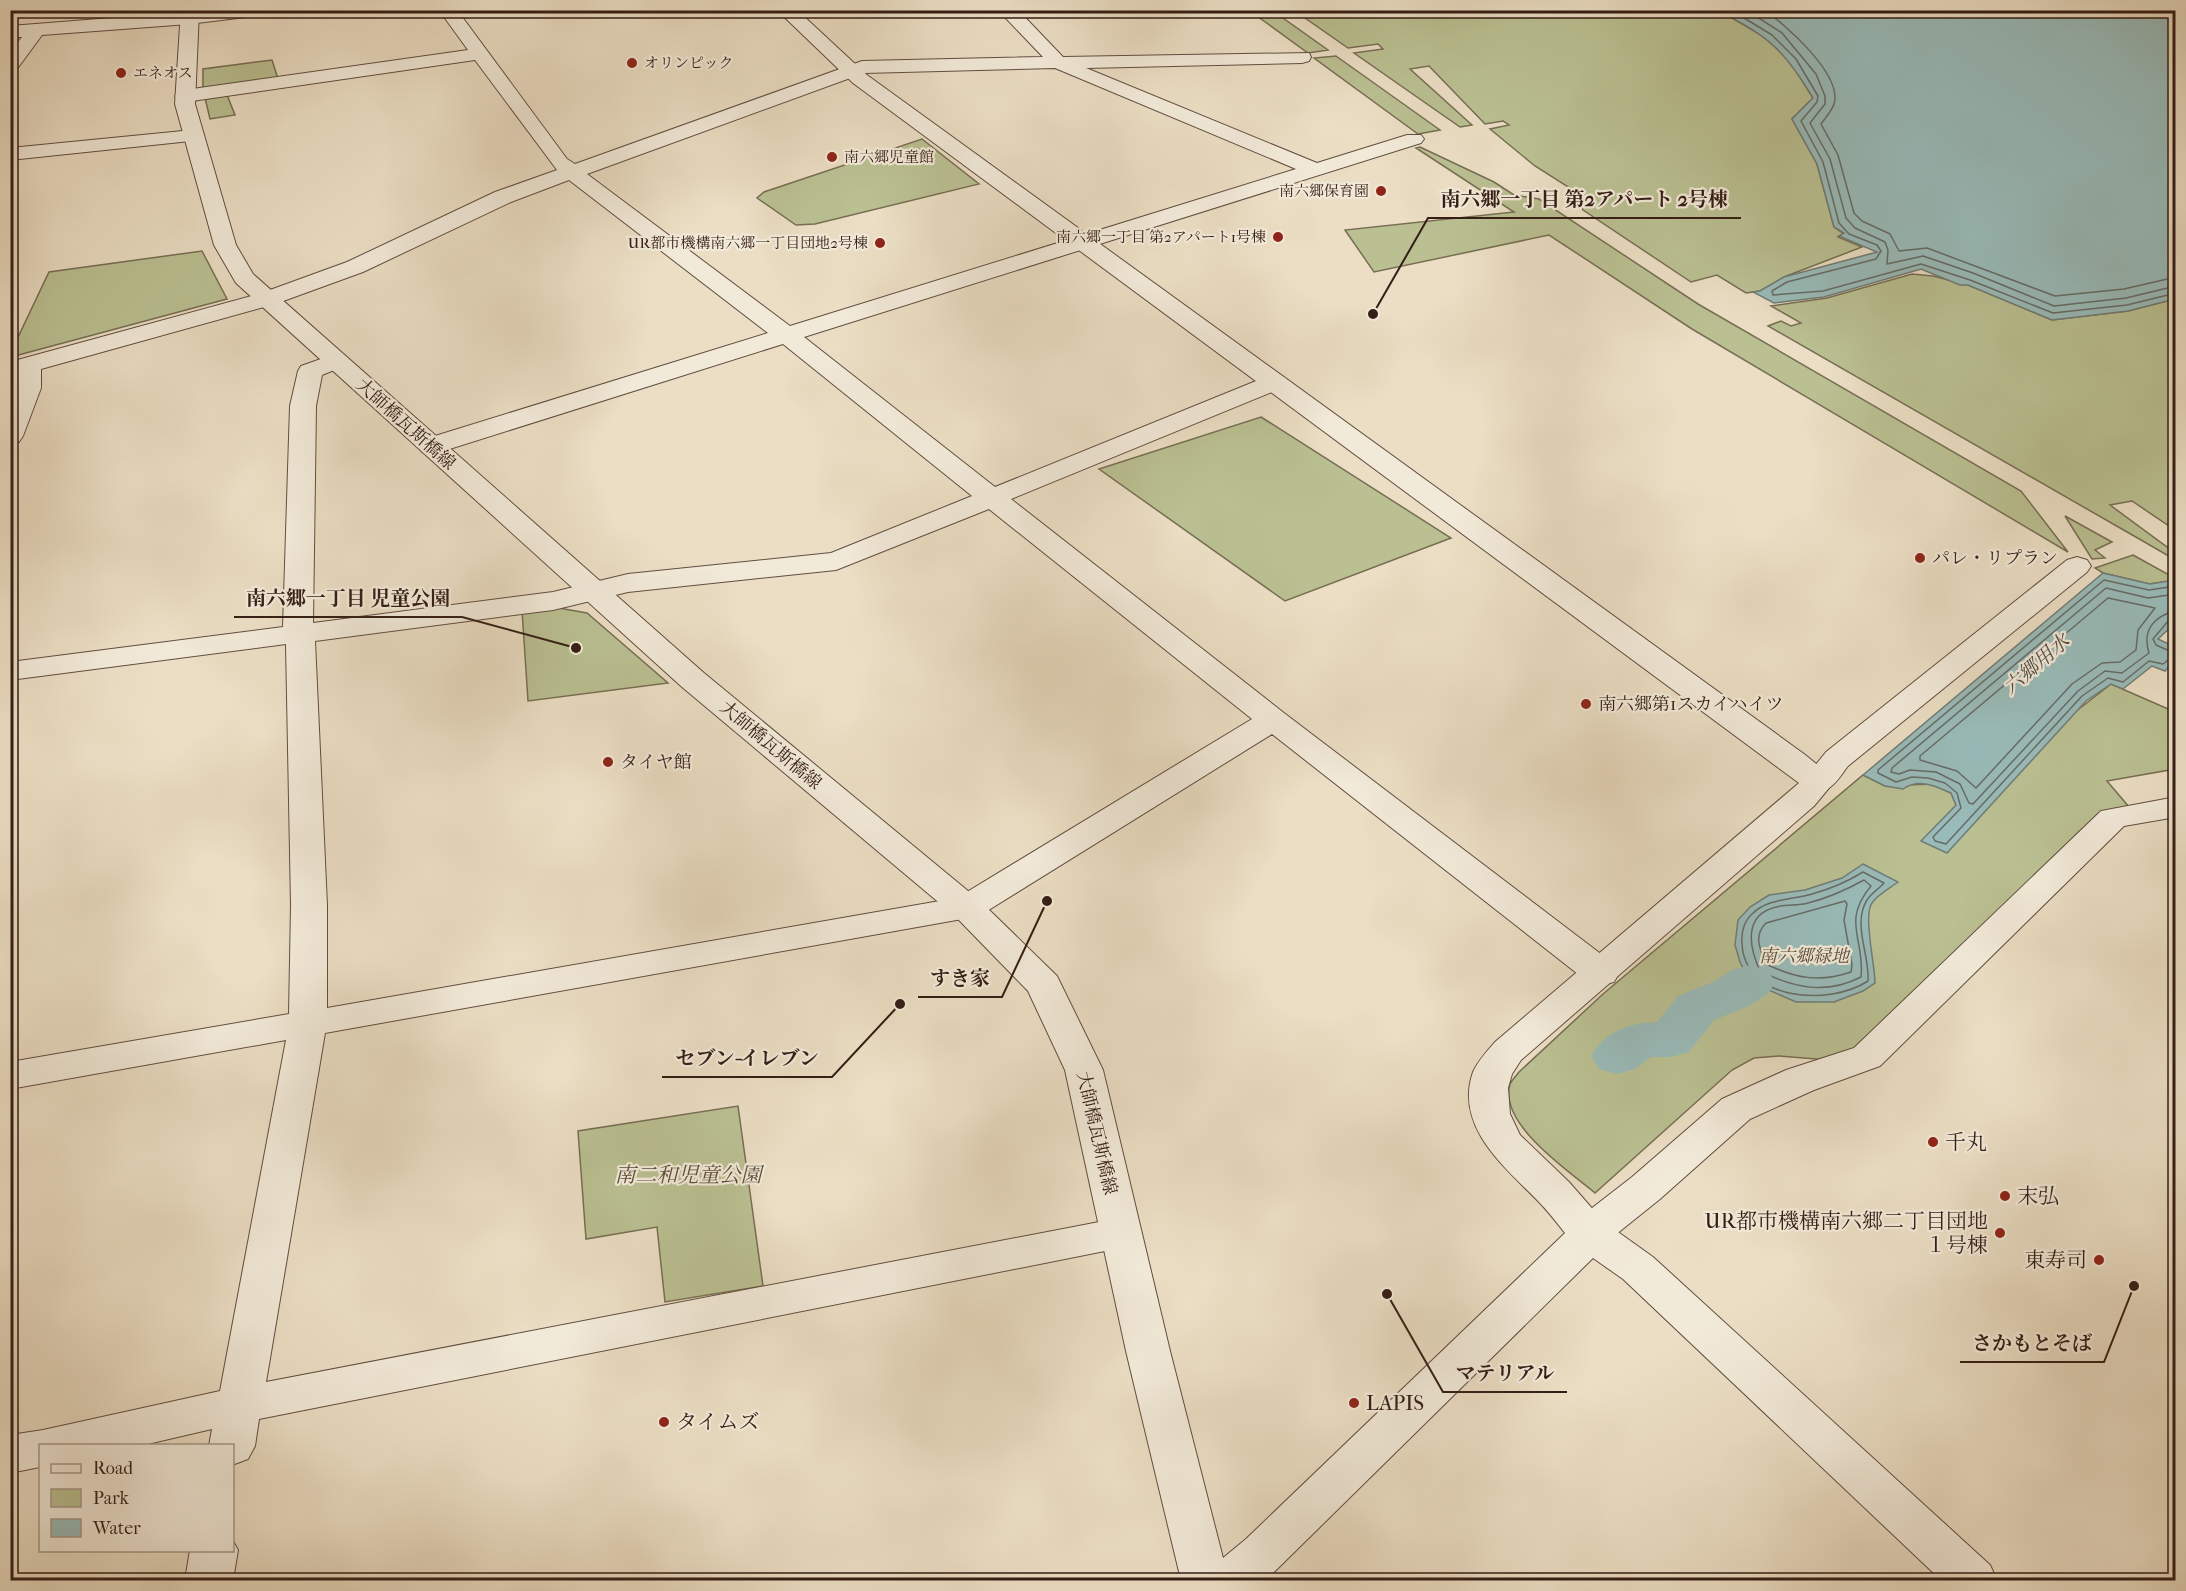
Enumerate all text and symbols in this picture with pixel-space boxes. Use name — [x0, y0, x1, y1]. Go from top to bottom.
place label: オリンピック — [644, 54, 733, 72]
marker: オリンピック — [625, 56, 639, 70]
place label: エネオス — [133, 64, 193, 82]
marker: エネオス — [114, 66, 128, 80]
place label: 南六郷児童館 — [844, 148, 934, 166]
marker: 南六郷児童館 — [825, 150, 839, 164]
callout: 南六郷一丁目 第2アパート 2号棟 — [1428, 180, 1741, 218]
place label: 南六郷保育園 — [1279, 182, 1369, 200]
marker: 南六郷保育園 — [1374, 184, 1388, 198]
text: 南六郷一丁目 第2アパート 2号棟 — [1440, 188, 1728, 211]
place label: 南六郷一丁目 第2アパート1号棟 — [1056, 228, 1266, 246]
marker: 南六郷一丁目 第2アパート1号棟 — [1271, 230, 1285, 244]
place label: UR都市機構南六郷一丁目団地2号棟 — [628, 234, 868, 252]
marker: UR都市機構南六郷一丁目団地2号棟 — [873, 236, 887, 250]
street label: 大師橋瓦斯橋線 — [352, 374, 460, 474]
place label: パレ・リプラン — [1932, 548, 2058, 569]
marker: パレ・リプラン — [1913, 551, 1927, 565]
callout: 南六郷一丁目 児童公園 — [234, 579, 462, 617]
text: 南六郷一丁目 児童公園 — [246, 587, 450, 610]
water label: 六郷用水 — [1999, 628, 2076, 699]
place label: 南六郷第1スカイハイツ — [1598, 694, 1784, 715]
street label: 大師橋瓦斯橋線 — [716, 697, 826, 794]
marker: 南六郷第1スカイハイツ — [1579, 697, 1593, 711]
place label: タイヤ館 — [620, 752, 692, 773]
marker: タイヤ館 — [601, 755, 615, 769]
park label: 南六郷緑地 — [1759, 946, 1851, 967]
callout: すき家 — [918, 959, 1002, 997]
text: すき家 — [930, 967, 990, 990]
callout: セブン-イレブン — [662, 1039, 832, 1077]
text: セブン-イレブン — [675, 1047, 819, 1070]
street label: 大師橋瓦斯橋線 — [1072, 1069, 1121, 1197]
place label: 千丸 — [1945, 1130, 1987, 1154]
marker: 千丸 — [1926, 1135, 1940, 1149]
park label: 南二和児童公園 — [615, 1163, 764, 1187]
place label: 末弘 — [2017, 1184, 2059, 1208]
marker: 末弘 — [1998, 1189, 2012, 1203]
place label: UR都市機構南六郷二丁目団地 １号棟 — [1704, 1209, 1988, 1257]
marker: UR都市機構南六郷二丁目団地 １号棟 — [1993, 1226, 2007, 1240]
place label: 東寿司 — [2024, 1248, 2087, 1272]
marker: 東寿司 — [2092, 1253, 2106, 1267]
callout: さかもとそば — [1960, 1324, 2104, 1362]
text: さかもとそば — [1972, 1332, 2092, 1355]
callout: マテリアル — [1443, 1354, 1567, 1392]
text: マテリアル — [1455, 1362, 1555, 1385]
place label: LAPIS — [1366, 1391, 1424, 1415]
marker: LAPIS — [1347, 1396, 1361, 1410]
place label: タイムズ — [676, 1410, 760, 1434]
marker: タイムズ — [657, 1415, 671, 1429]
legend — [39, 1444, 234, 1552]
text: Road — [93, 1458, 133, 1479]
text: Park — [93, 1488, 130, 1509]
text: Water — [92, 1518, 141, 1539]

